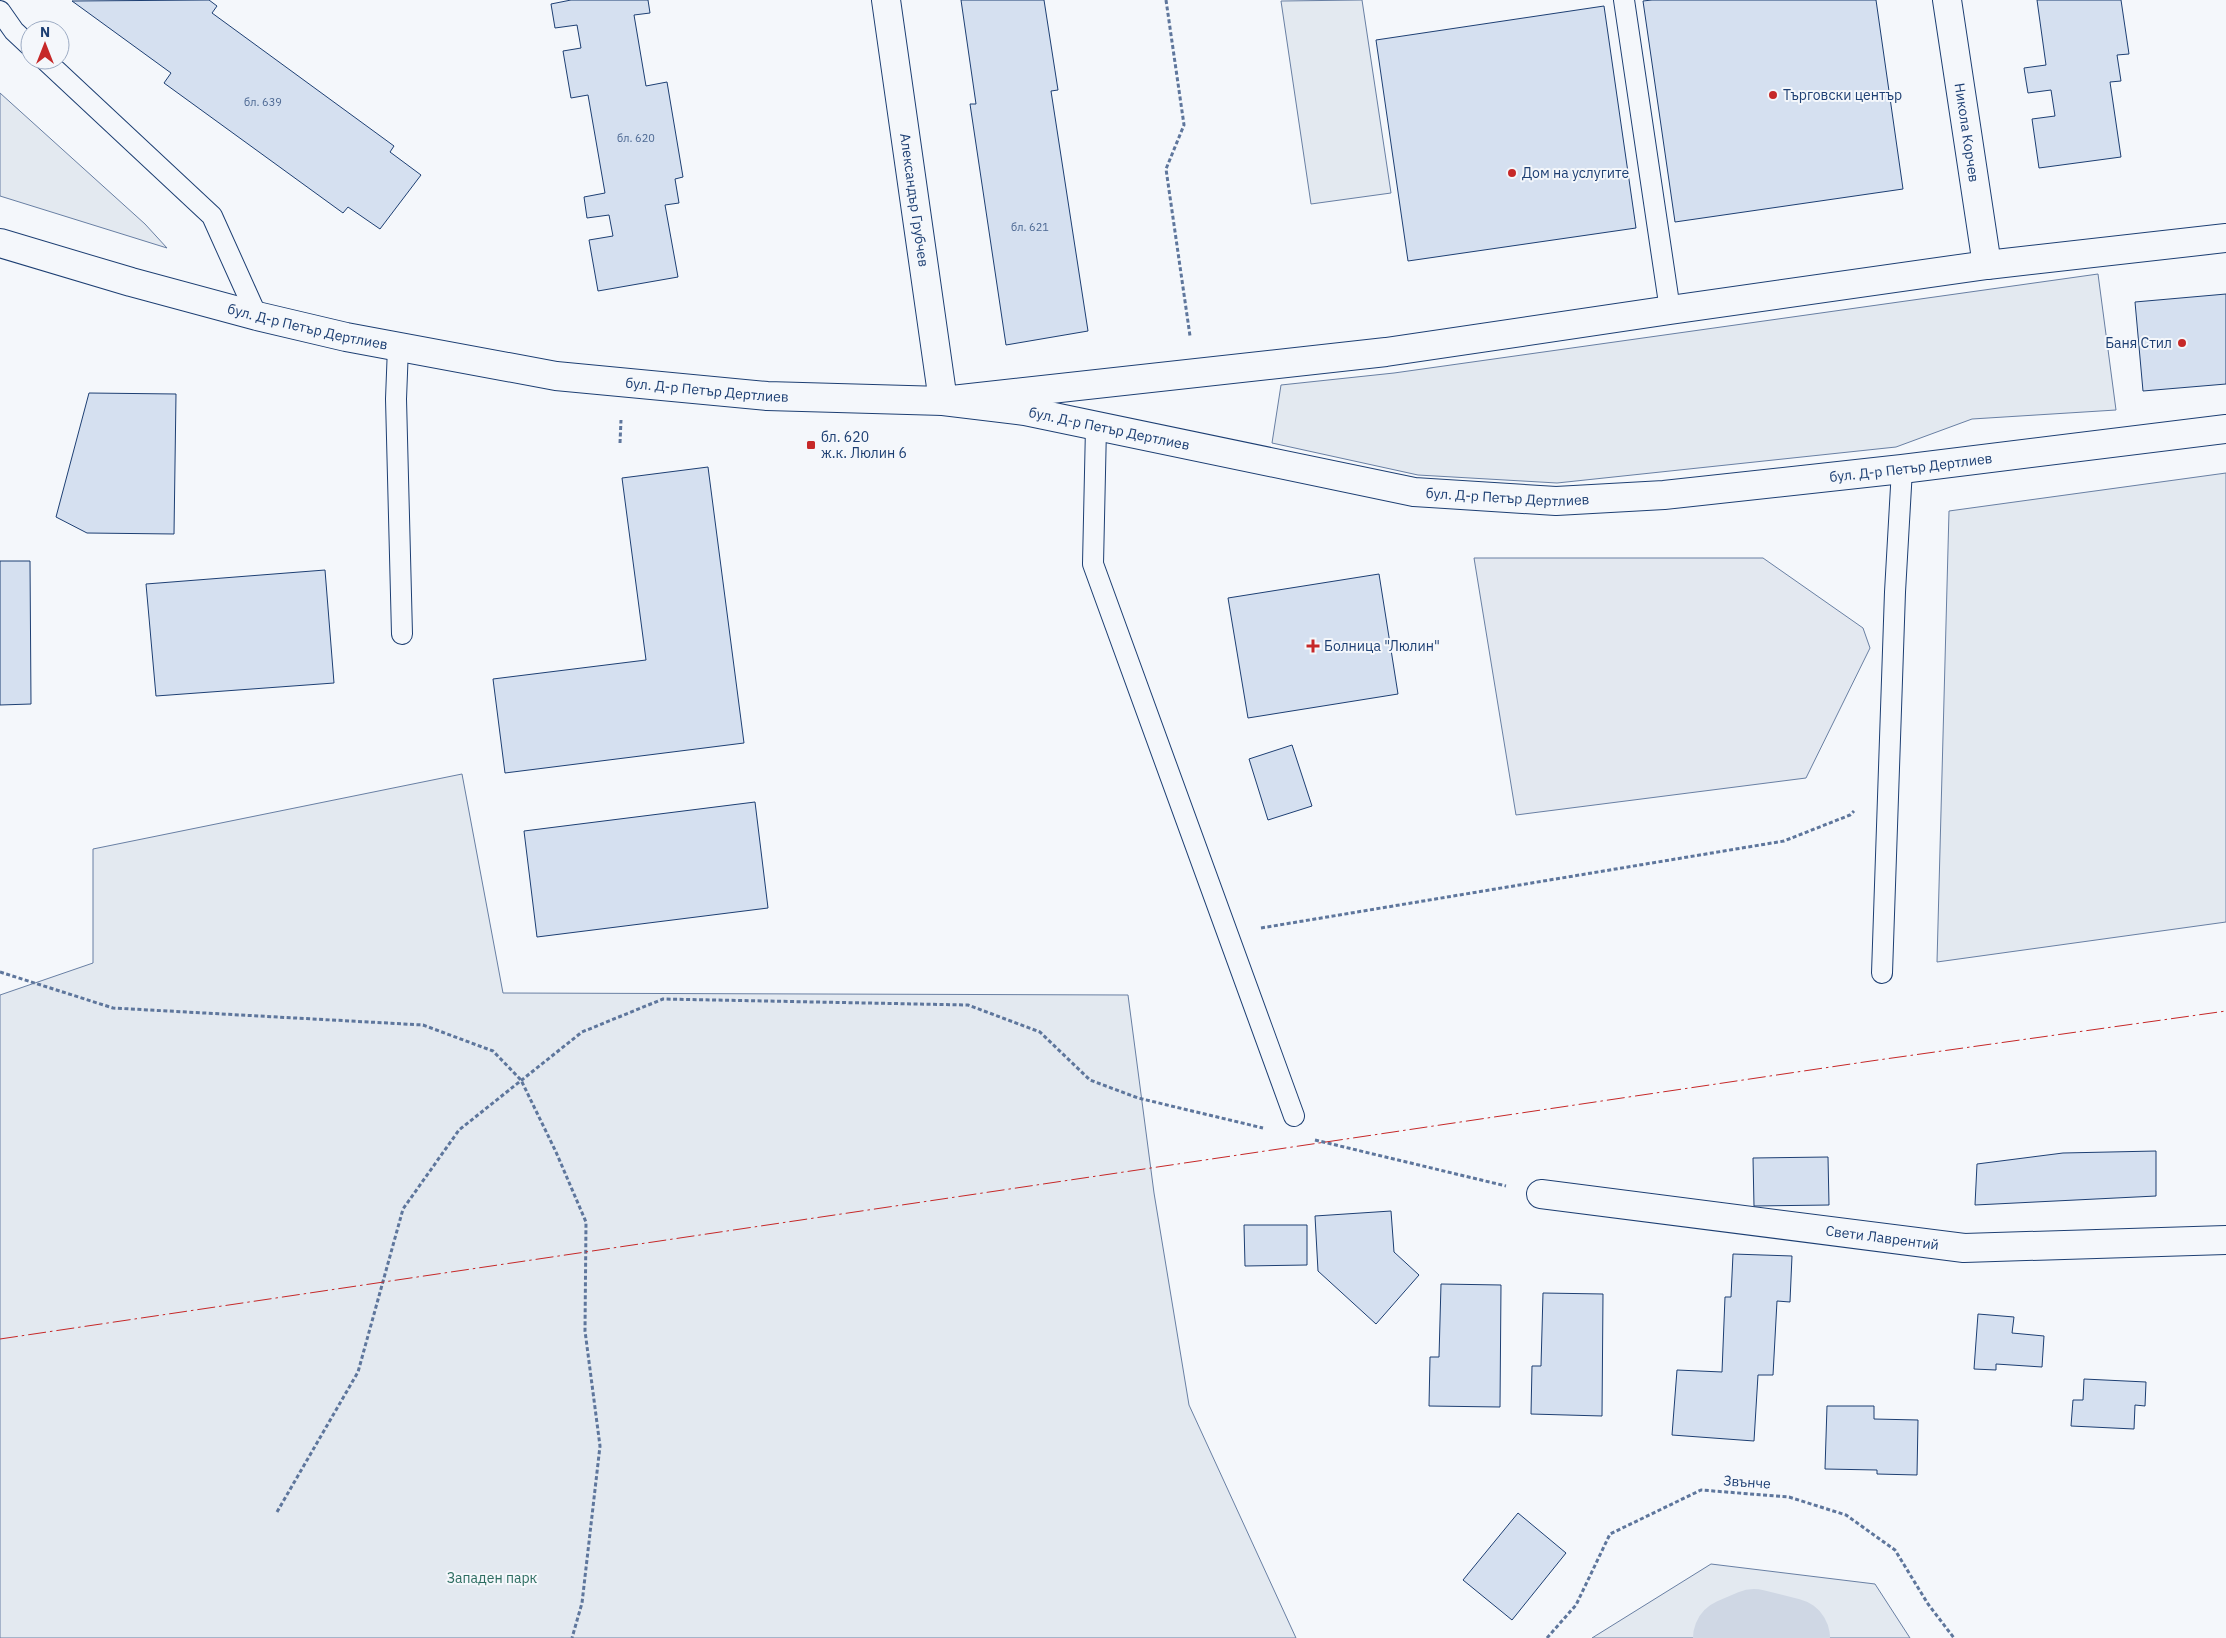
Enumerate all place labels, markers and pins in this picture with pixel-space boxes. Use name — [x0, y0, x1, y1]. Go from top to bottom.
place label: Търговски център — [1783, 86, 1902, 104]
marker: Търговски център — [1767, 89, 1779, 101]
place label: Дом на услугите — [1522, 164, 1629, 182]
marker: Дом на услугите — [1506, 167, 1518, 179]
place label: Баня Стил — [2105, 334, 2172, 352]
marker: Баня Стил — [2176, 337, 2188, 349]
place label: бл. 620 ж.к. Люлин 6 — [821, 428, 907, 462]
marker: бл. 620 ж.к. Люлин 6 — [805, 439, 817, 451]
place label: Болница "Люлин" — [1324, 637, 1440, 655]
marker: Болница "Люлин" — [1306, 639, 1320, 653]

